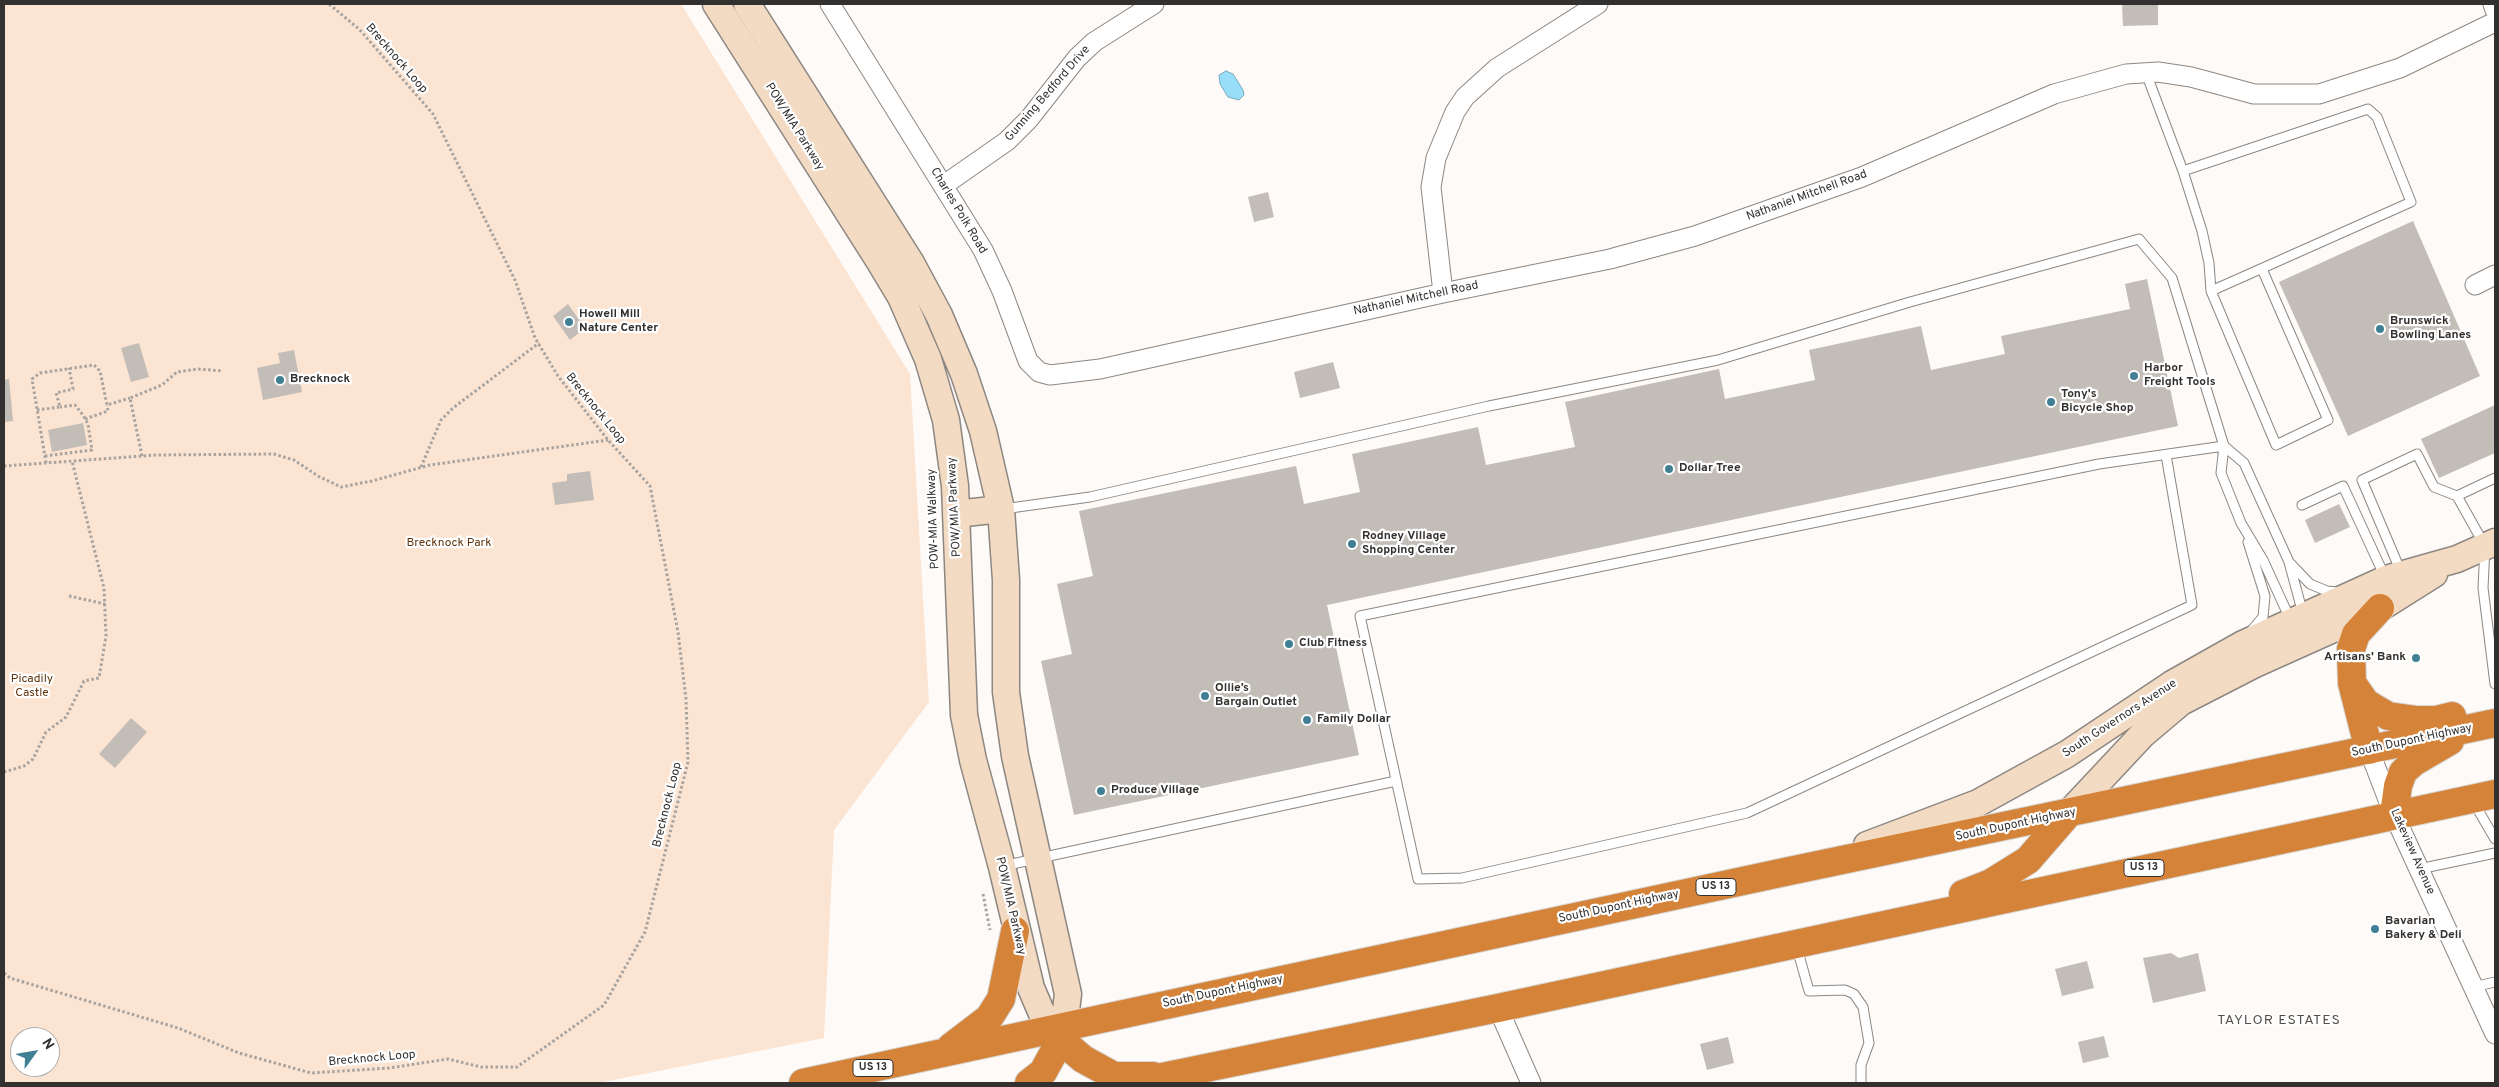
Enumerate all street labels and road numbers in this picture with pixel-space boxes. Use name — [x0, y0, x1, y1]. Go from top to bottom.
street label: Brecknock Loop — [362, 21, 430, 97]
street label: Gunning Bedford Drive — [1002, 43, 1094, 145]
street label: POW/MIA Parkway — [761, 81, 827, 173]
street label: Charles Polk Road — [927, 165, 989, 257]
street label: Nathaniel Mitchell Road — [1745, 167, 1869, 225]
street label: Nathaniel Mitchell Road — [1352, 279, 1480, 319]
street label: Brecknock Loop — [562, 371, 628, 447]
street label: POW/MIA Parkway — [945, 457, 965, 557]
street label: POW-MIA Walkway — [925, 468, 943, 570]
street label: South Governors Avenue — [2060, 677, 2180, 761]
street label: South Dupont Highway — [2350, 721, 2474, 761]
street label: Brecknock Loop — [650, 761, 686, 849]
street label: South Dupont Highway — [1954, 805, 2078, 845]
street label: Lakeview Avenue — [2387, 807, 2437, 897]
street label: POW/MIA Parkway — [992, 856, 1028, 956]
road number: US 13 — [2124, 860, 2164, 876]
road number: US 13 — [1696, 879, 1736, 896]
street label: South Dupont Highway — [1557, 887, 1681, 927]
street label: South Dupont Highway — [1161, 972, 1285, 1012]
street label: Brecknock Loop — [328, 1048, 416, 1070]
road number: US 13 — [853, 1060, 893, 1076]

